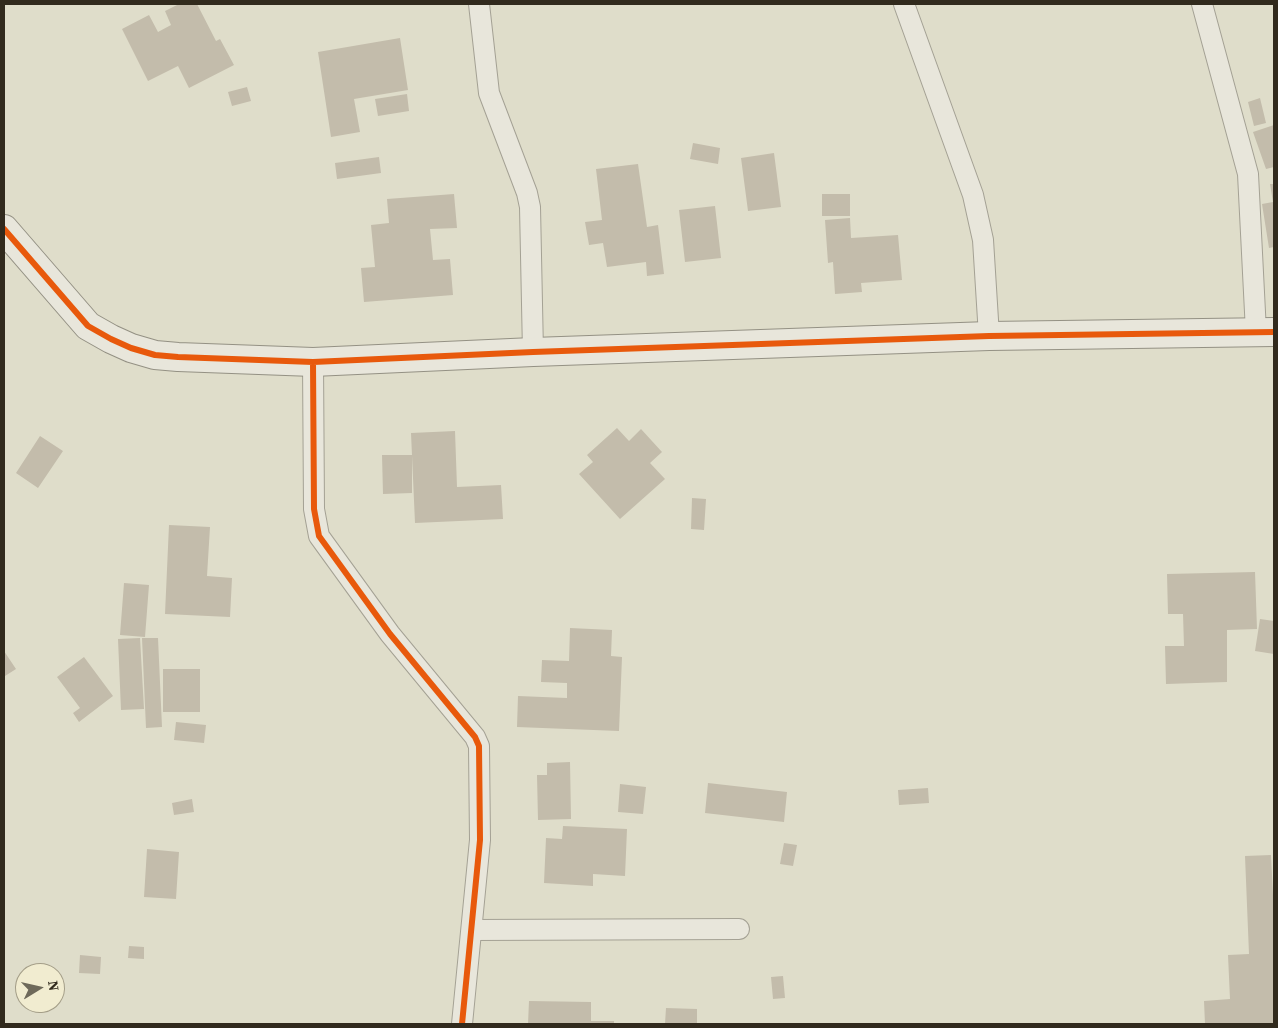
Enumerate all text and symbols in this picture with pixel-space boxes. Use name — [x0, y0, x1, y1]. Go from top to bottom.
north arrow — [15, 963, 65, 1013]
text: N — [43, 979, 65, 992]

